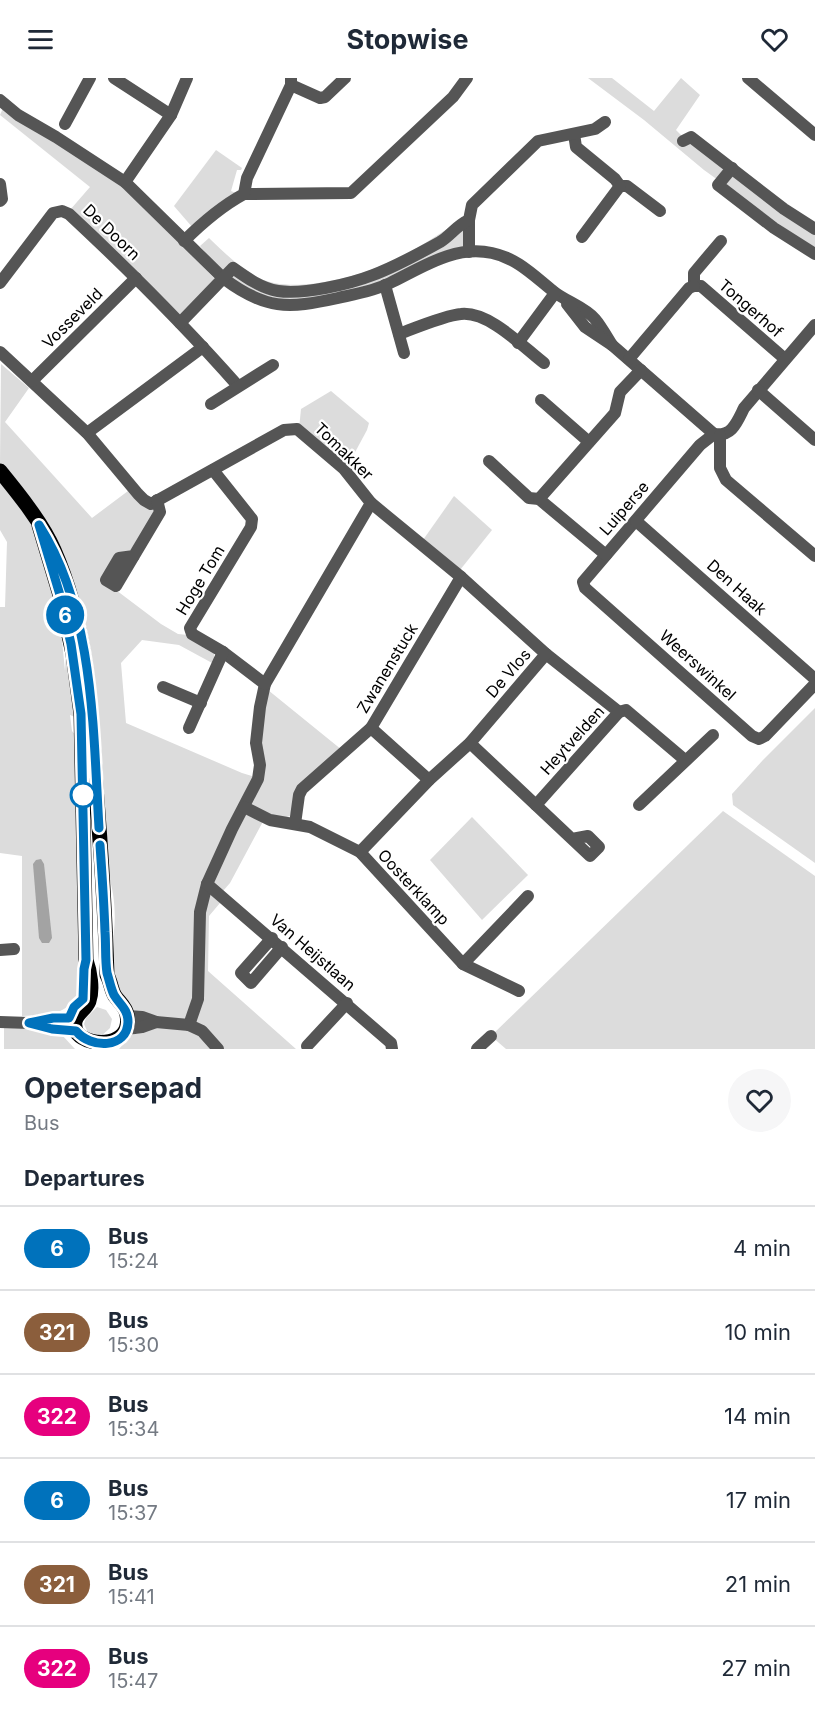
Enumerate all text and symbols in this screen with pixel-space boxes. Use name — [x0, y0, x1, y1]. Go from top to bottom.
icon: menu — [24, 23, 57, 56]
text: Stopwise — [347, 23, 469, 56]
icon: heart — [758, 23, 791, 56]
street label: De Doorn — [79, 200, 145, 264]
street label: Tongerhof — [715, 275, 787, 341]
street label: Vosseveld — [38, 284, 106, 352]
street label: Tomakker — [310, 418, 378, 484]
street label: Luiperse — [595, 477, 653, 539]
street label: Hoge Tom — [171, 542, 229, 618]
street label: Den Haak — [703, 555, 771, 619]
line badge: 6 — [46, 596, 84, 634]
text: 6 — [58, 603, 72, 628]
street label: Zwanenstuck — [352, 619, 422, 717]
street label: Weerswinkel — [656, 625, 740, 705]
street label: De Vlos — [481, 644, 535, 702]
street label: Heytvelden — [536, 701, 608, 779]
unlabelled marker — [70, 782, 96, 808]
street label: Oosterklamp — [374, 845, 454, 929]
street label: Van Heijstlaan — [266, 909, 360, 995]
button: heart — [728, 1069, 791, 1132]
text: Opetersepad — [24, 1071, 202, 1105]
text: Bus — [24, 1111, 59, 1135]
text: Departures — [24, 1165, 145, 1191]
text: Bus — [108, 1223, 149, 1249]
text: 4 min — [733, 1235, 791, 1261]
text: 6 — [50, 1236, 64, 1261]
text: 15:24 — [108, 1249, 159, 1273]
text: Bus — [108, 1307, 149, 1333]
text: 10 min — [724, 1319, 791, 1345]
text: 321 — [39, 1320, 75, 1345]
text: 15:30 — [108, 1333, 159, 1357]
text: Bus — [108, 1391, 149, 1417]
text: 14 min — [724, 1403, 791, 1429]
text: 322 — [37, 1404, 77, 1429]
text: 15:34 — [108, 1417, 159, 1441]
text: Bus — [108, 1475, 149, 1501]
text: 17 min — [726, 1487, 791, 1513]
text: 6 — [50, 1488, 64, 1513]
text: 15:37 — [108, 1501, 158, 1525]
text: Bus — [108, 1559, 149, 1585]
text: 21 min — [725, 1571, 791, 1597]
text: 321 — [39, 1572, 75, 1597]
text: 15:41 — [108, 1585, 155, 1609]
text: Bus — [108, 1643, 149, 1669]
text: 27 min — [721, 1655, 791, 1681]
text: 322 — [37, 1656, 77, 1681]
text: 15:47 — [108, 1669, 158, 1693]

